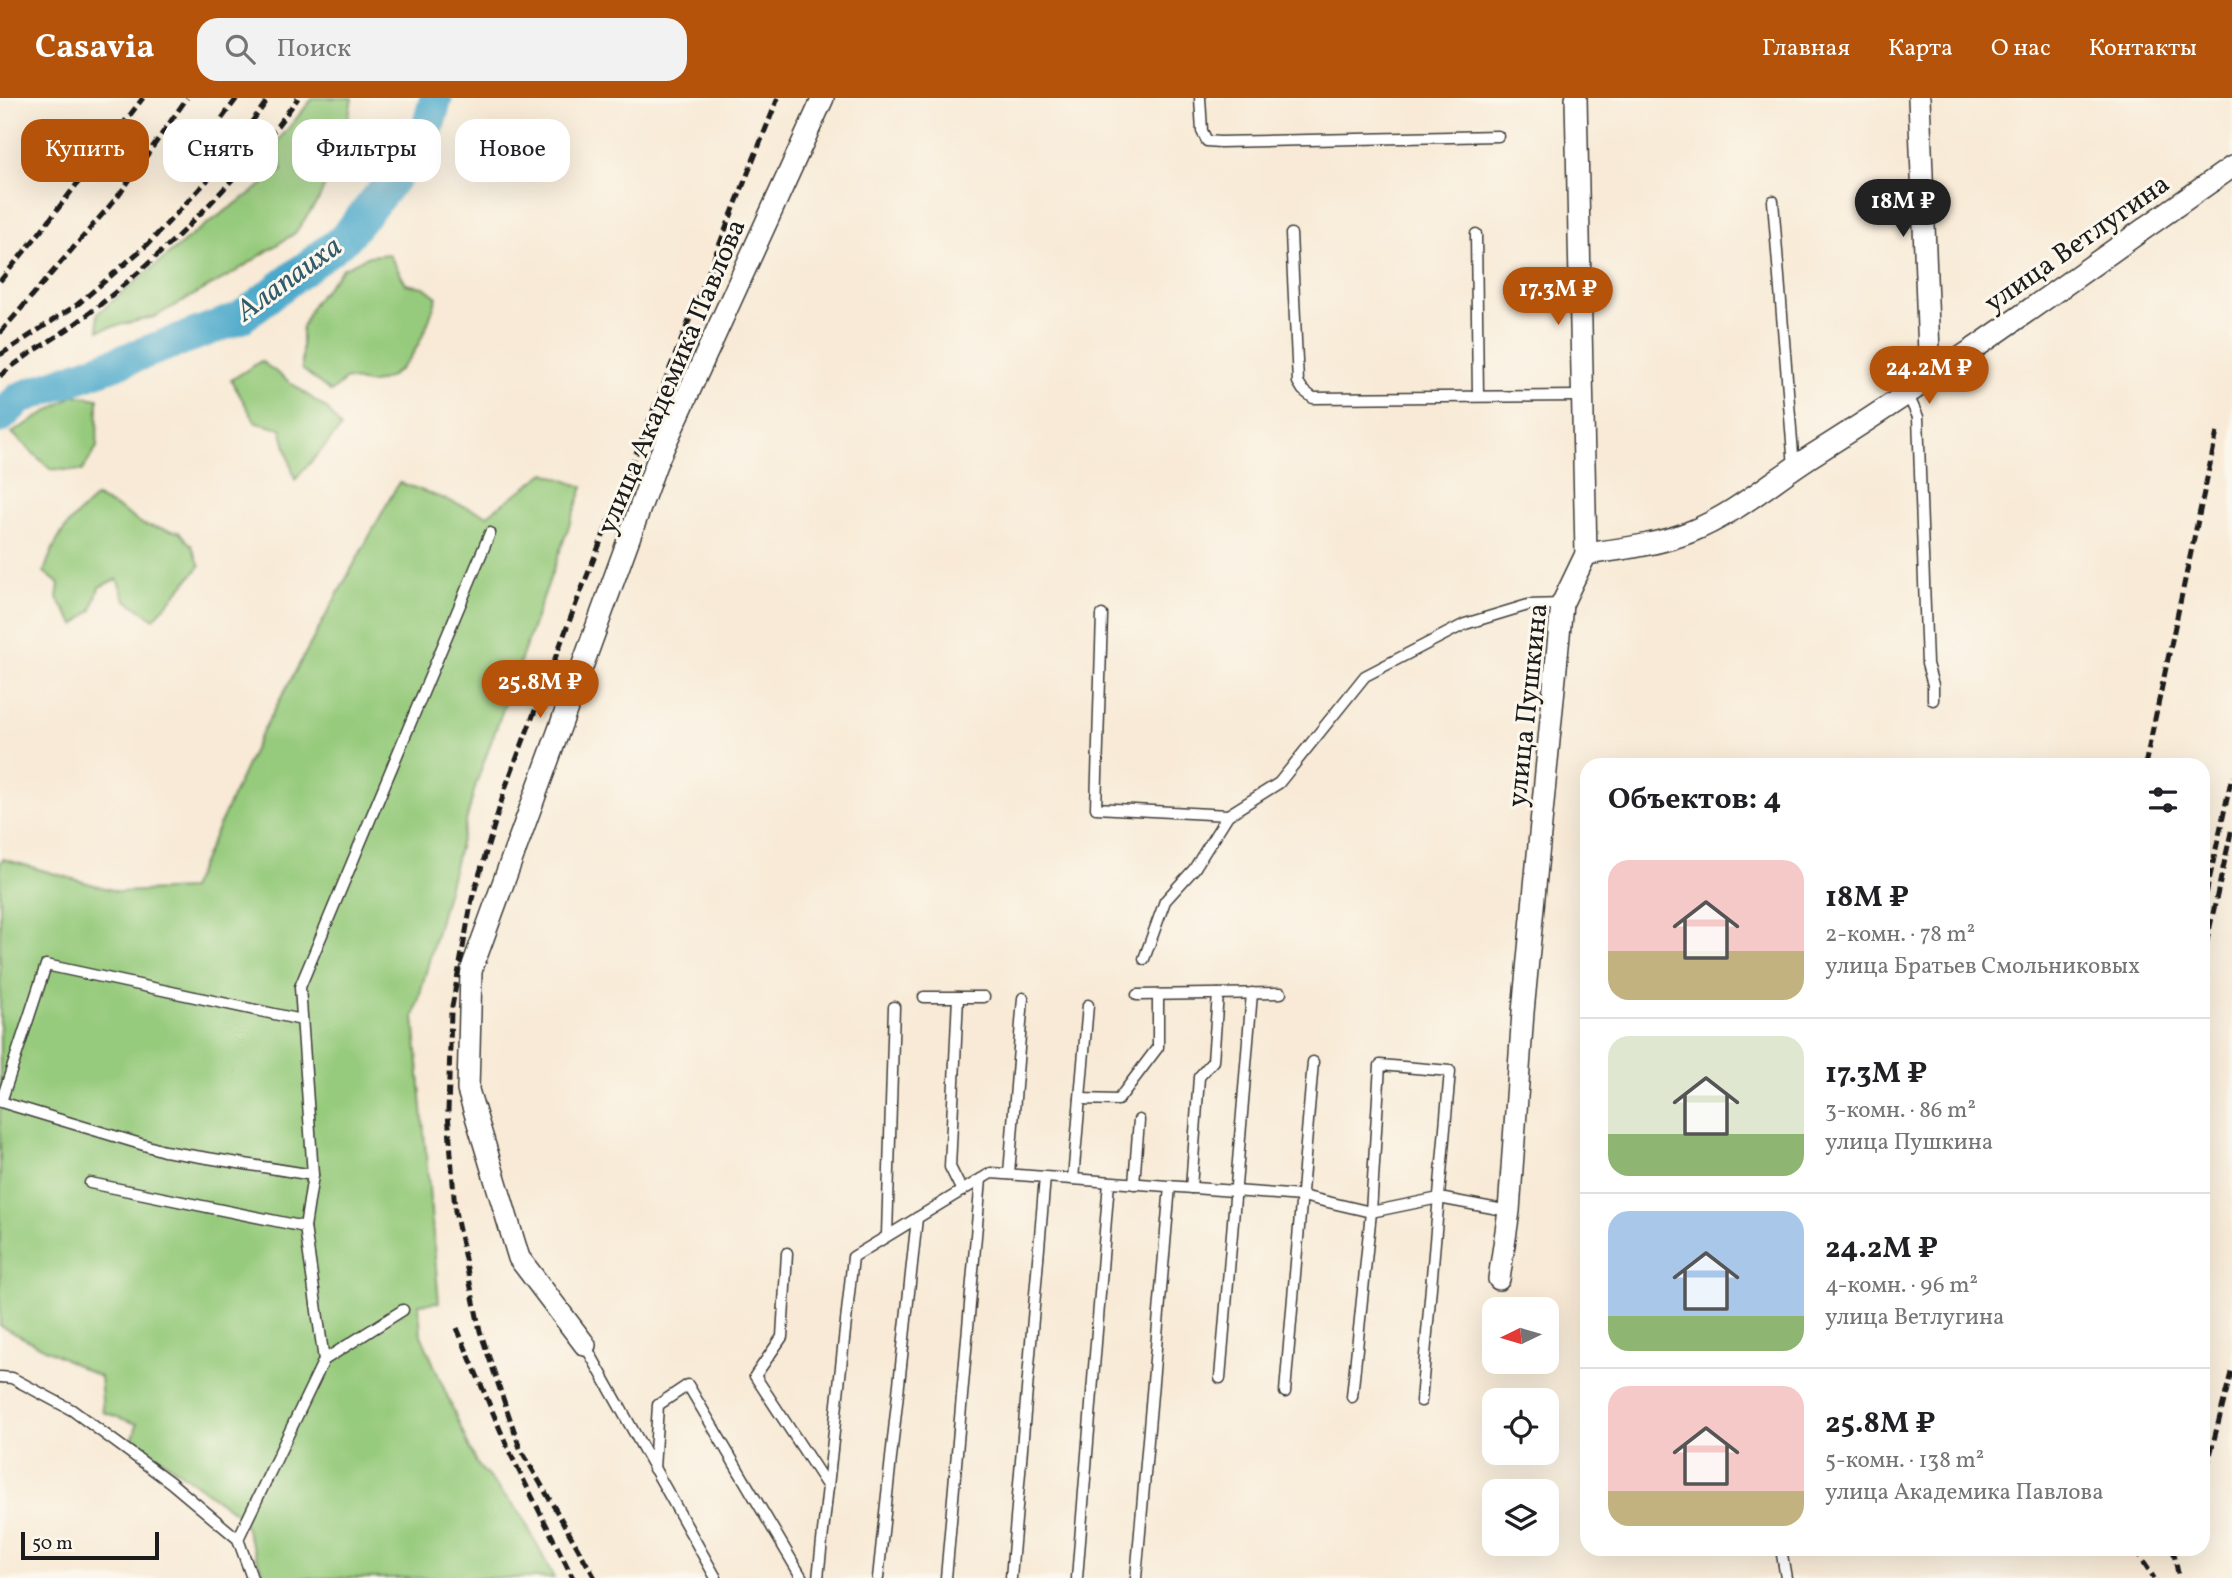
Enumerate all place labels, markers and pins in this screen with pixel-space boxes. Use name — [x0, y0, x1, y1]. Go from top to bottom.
pin: 18M ₽ — [1854, 180, 1952, 239]
pin: 17.3M ₽ — [1493, 268, 1623, 327]
pin: 24.2M ₽ — [1864, 346, 1994, 406]
pin: 25.8M ₽ — [475, 660, 605, 720]

